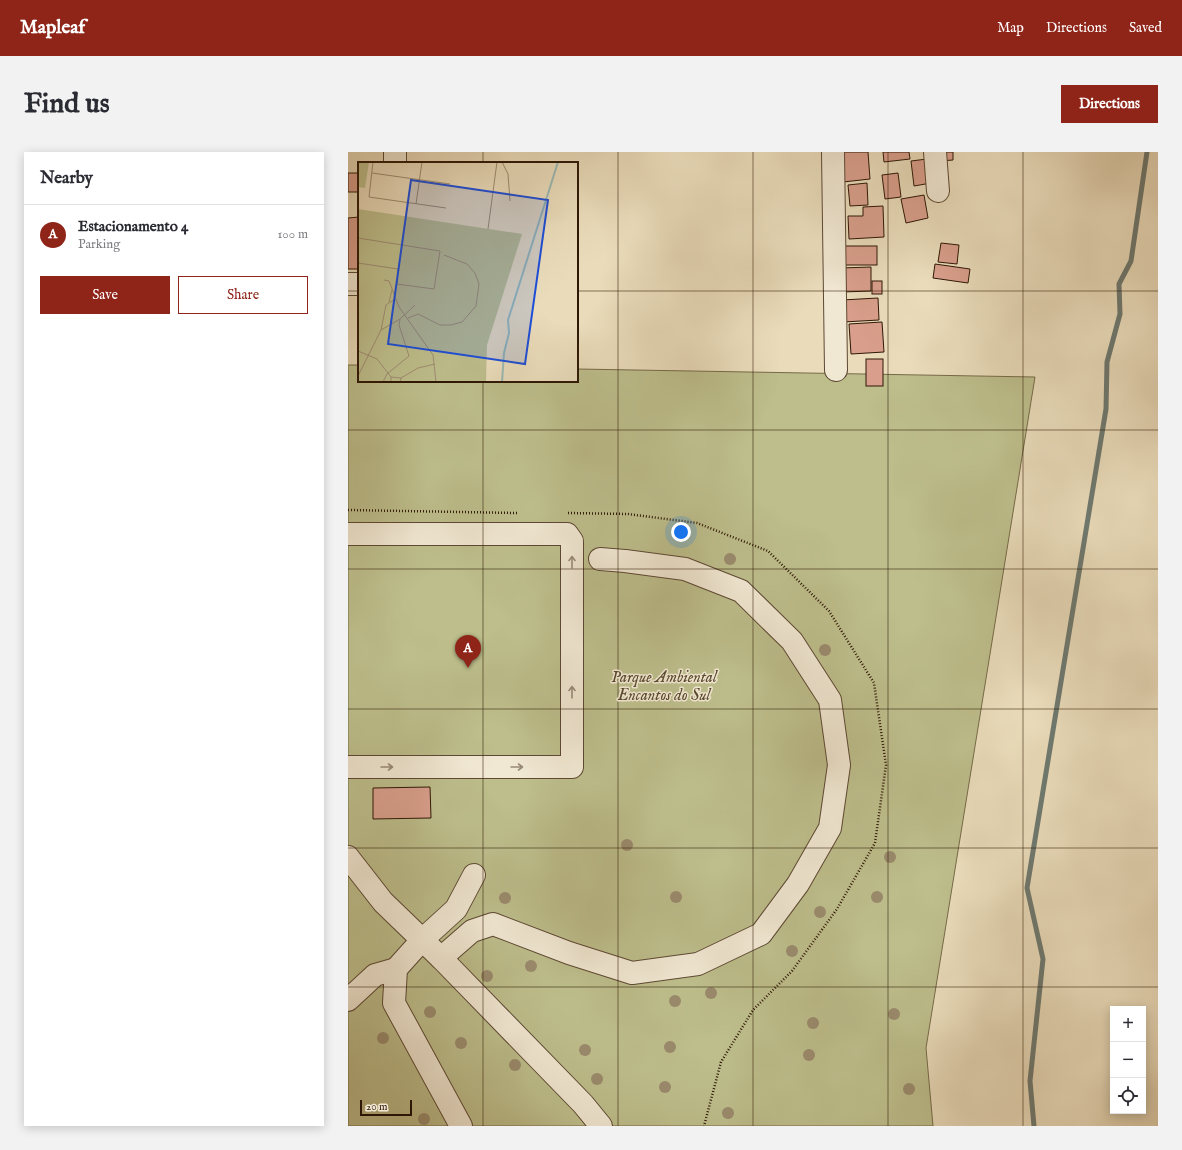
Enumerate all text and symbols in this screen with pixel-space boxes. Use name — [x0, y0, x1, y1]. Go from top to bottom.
text: Mapleaf — [20, 16, 85, 40]
text: Map — [997, 19, 1024, 37]
text: Directions — [1046, 19, 1107, 37]
text: Saved — [1129, 19, 1162, 37]
button: Directions — [1061, 85, 1158, 123]
text: Find us — [24, 87, 110, 122]
inset map — [358, 162, 578, 382]
text: Nearby — [40, 168, 93, 189]
text: Estacionamento 4 — [78, 217, 188, 236]
text: A — [49, 226, 57, 243]
text: 100 m — [278, 226, 308, 243]
text: Parking — [78, 236, 120, 253]
button: Save — [40, 276, 170, 314]
button: Share — [178, 276, 308, 314]
your location — [671, 522, 691, 542]
one-way arrow — [568, 556, 576, 569]
pin: A — [455, 635, 481, 668]
park label: Parque Ambiental Encantos do Sul — [611, 668, 718, 706]
one-way arrow — [568, 686, 576, 699]
one-way arrow — [380, 763, 393, 771]
one-way arrow — [510, 763, 523, 771]
map controls — [1110, 1006, 1146, 1114]
button: + — [1110, 1006, 1146, 1042]
button: − — [1110, 1042, 1146, 1078]
button: locate — [1110, 1078, 1146, 1114]
scale bar — [360, 1098, 412, 1117]
text: 20 m — [366, 1100, 387, 1114]

